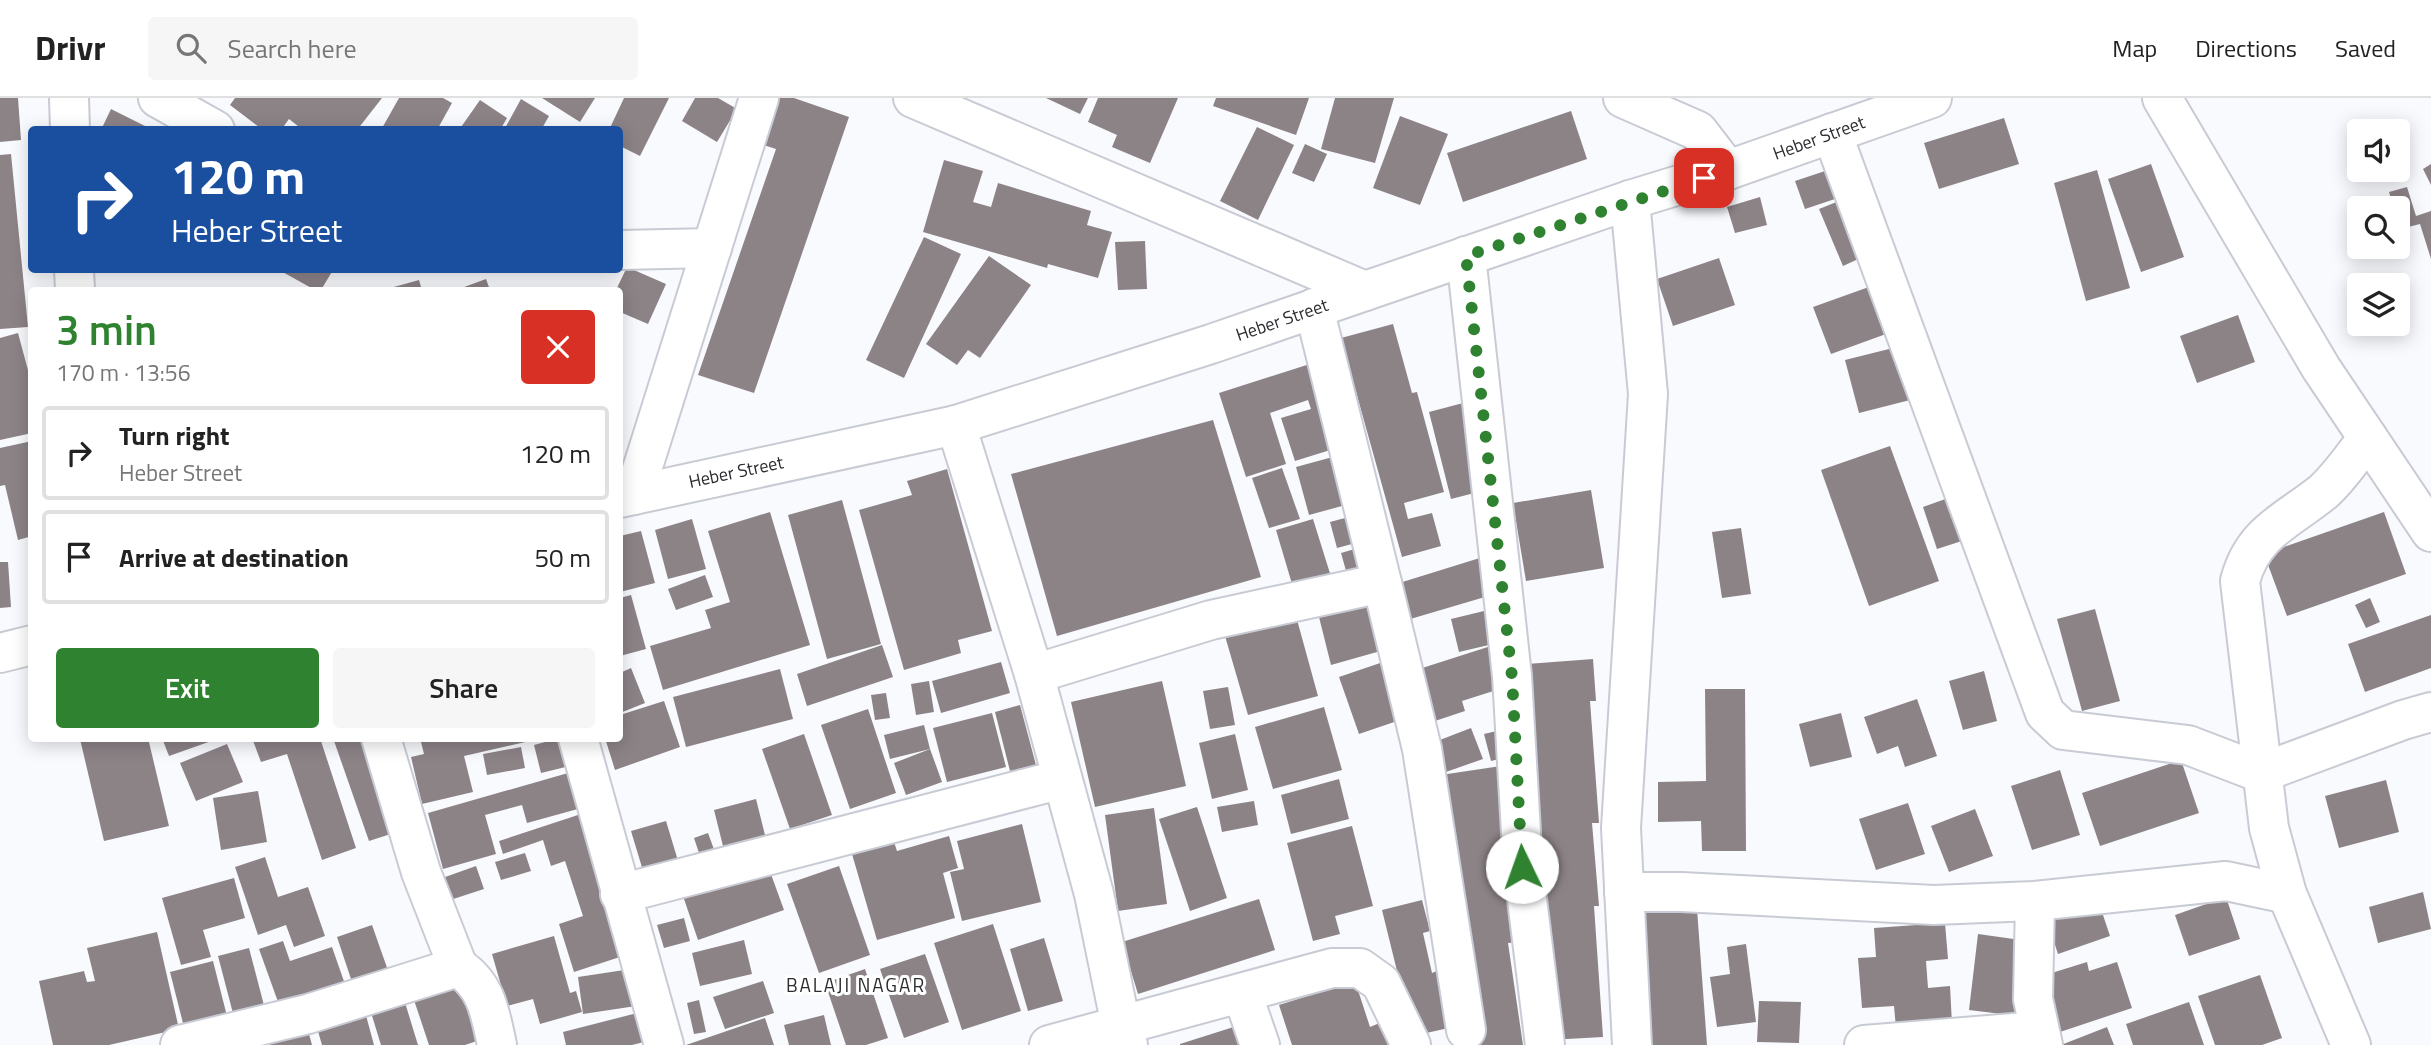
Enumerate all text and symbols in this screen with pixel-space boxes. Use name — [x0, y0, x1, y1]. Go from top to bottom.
search box — [148, 17, 638, 80]
text: Drivr — [35, 23, 106, 73]
icon: search — [172, 29, 210, 67]
text: Search here — [228, 29, 357, 68]
text: Map — [2112, 30, 2157, 66]
text: Directions — [2195, 30, 2297, 66]
text: Saved — [2335, 30, 2396, 66]
street label: Heber Street — [1769, 108, 1869, 167]
map controls — [2347, 119, 2410, 336]
button: sound — [2347, 119, 2410, 182]
text: 120 m — [171, 138, 305, 213]
pin — [1674, 148, 1734, 208]
icon: right — [56, 154, 147, 245]
icon: arrive — [1685, 159, 1723, 197]
button: search — [2347, 196, 2410, 259]
text: Heber Street — [171, 206, 342, 254]
button: layers — [2347, 273, 2410, 336]
street label: Heber Street — [1232, 291, 1332, 348]
text: 3 min — [56, 297, 157, 361]
button: close — [521, 310, 595, 384]
text: 170 m · 13:56 — [56, 355, 191, 390]
text: Turn right — [119, 416, 230, 455]
icon: right — [60, 434, 98, 472]
text: 120 m — [520, 434, 591, 473]
street label: Heber Street — [686, 448, 786, 495]
text: Heber Street — [119, 455, 242, 490]
icon: arrive — [60, 538, 98, 576]
text: Arrive at destination — [119, 538, 349, 577]
text: 50 m — [534, 538, 591, 577]
button: Exit — [56, 648, 319, 728]
button: Share — [333, 648, 595, 728]
position arrow — [1485, 830, 1559, 904]
district label: BALAJI NAGAR — [786, 970, 926, 999]

